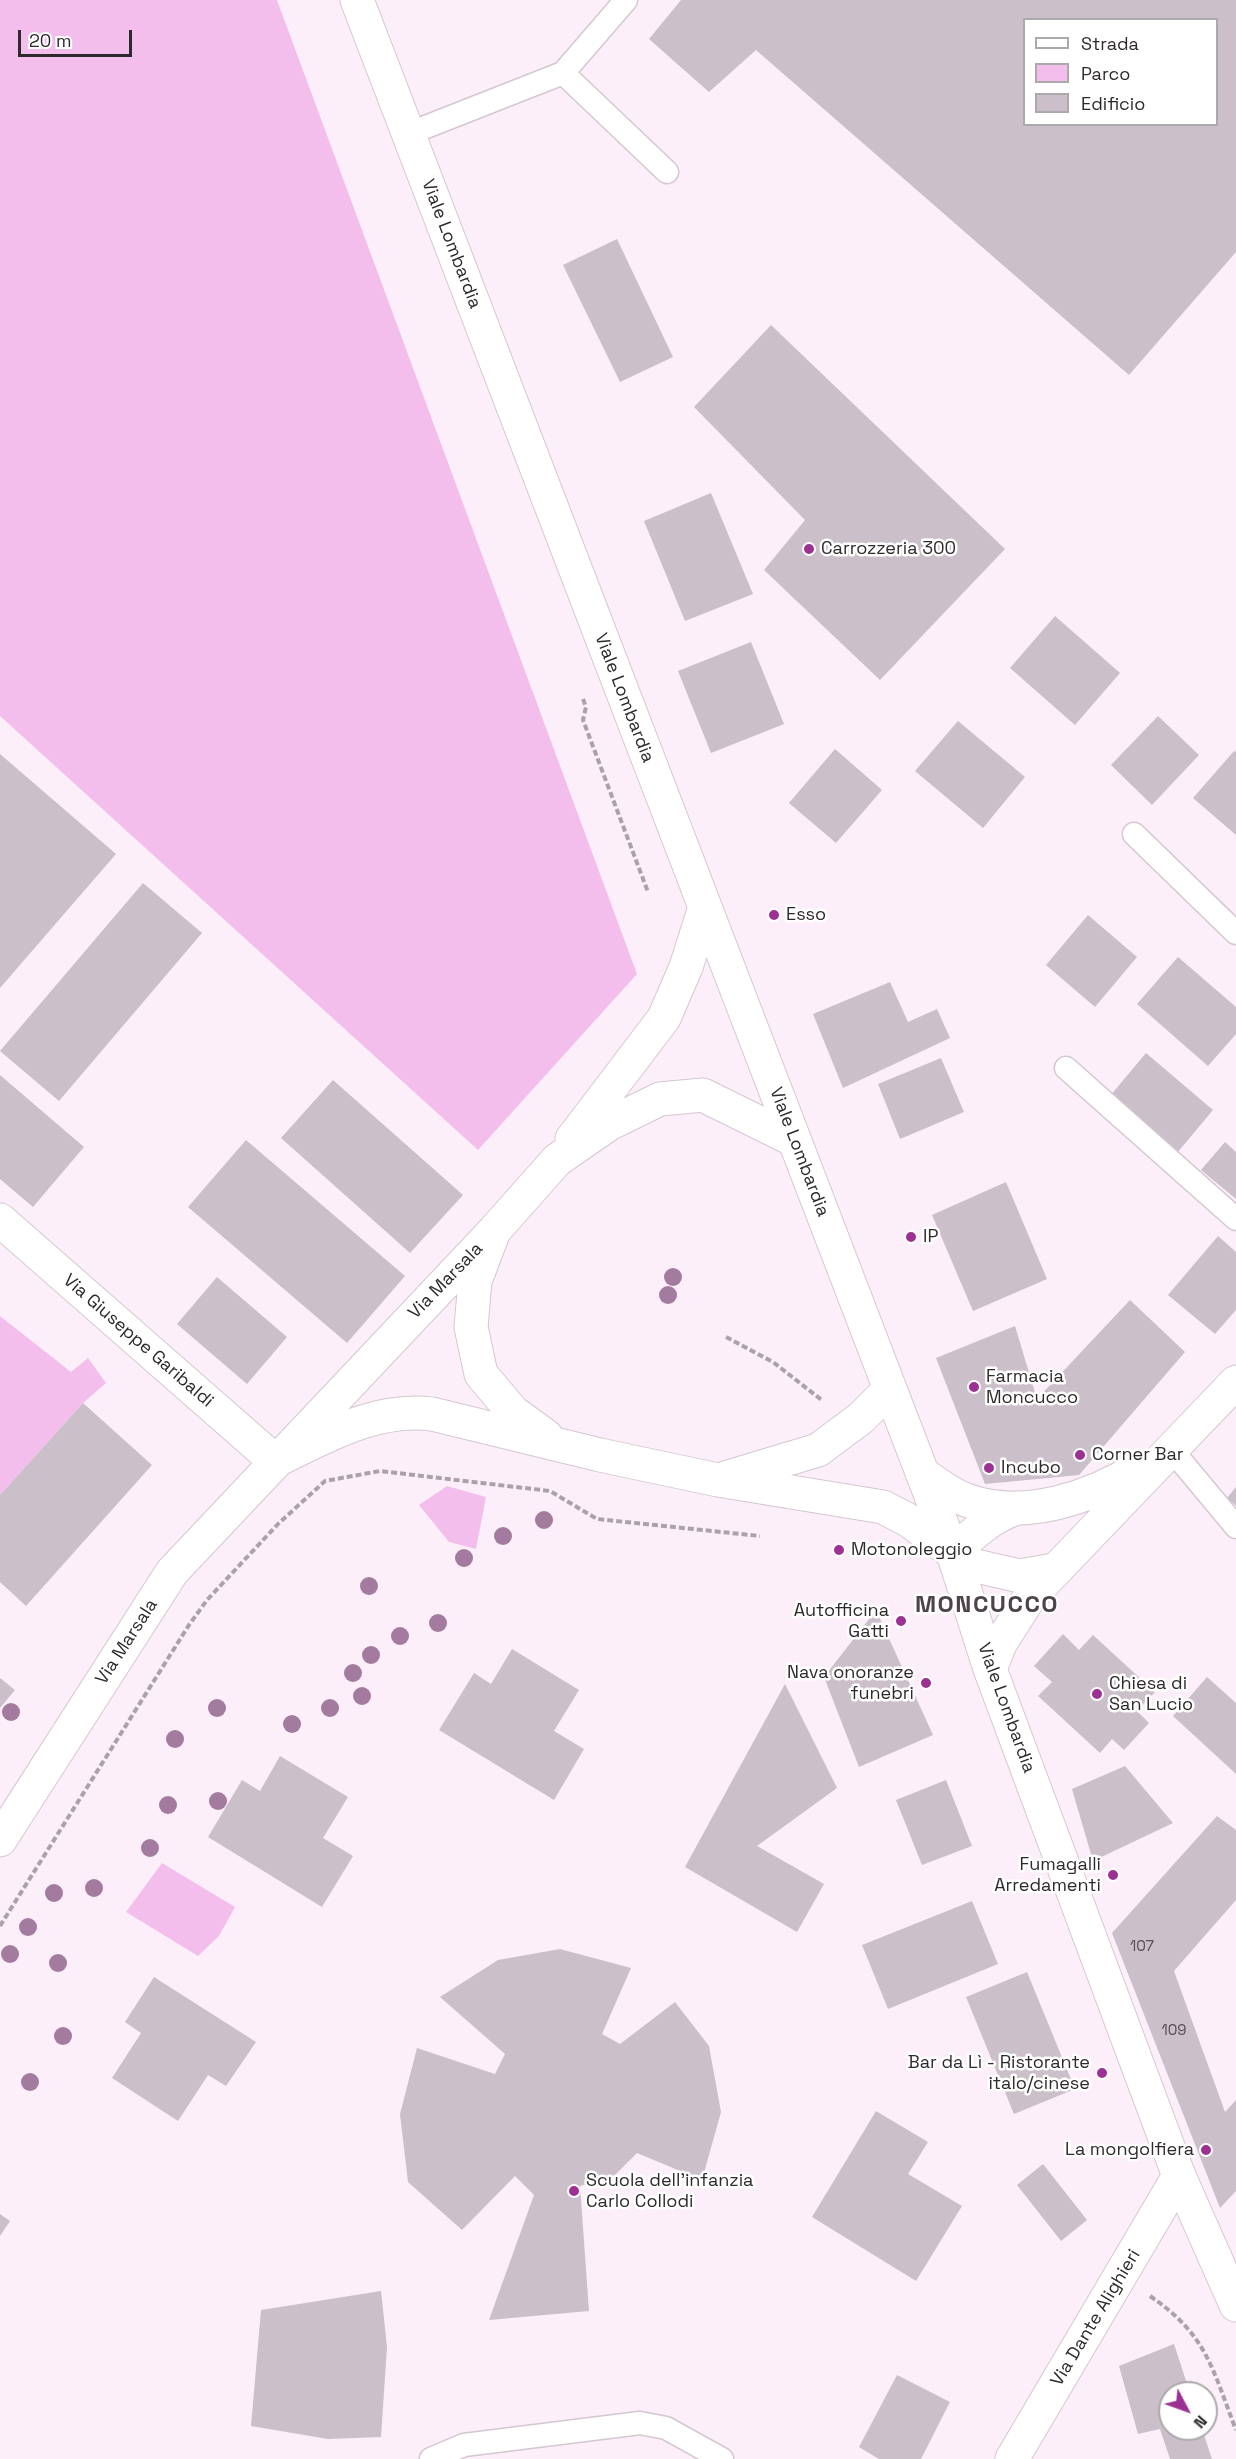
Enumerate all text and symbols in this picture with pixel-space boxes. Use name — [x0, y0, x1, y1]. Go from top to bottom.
scale bar — [21, 18, 135, 56]
legend — [1023, 18, 1218, 126]
text: 20 m — [29, 29, 72, 52]
text: Strada — [1081, 32, 1139, 55]
text: Parco — [1081, 62, 1130, 85]
text: Edificio — [1081, 92, 1145, 115]
street label: Viale Lombardia — [416, 176, 486, 312]
place label: Carrozzeria 300 — [821, 538, 956, 560]
marker: Carrozzeria 300 — [802, 542, 816, 556]
street label: Viale Lombardia — [589, 630, 659, 766]
place label: Esso — [786, 904, 826, 926]
marker: Esso — [767, 908, 781, 922]
street label: Viale Lombardia — [764, 1084, 834, 1220]
place label: IP — [923, 1226, 938, 1248]
marker: IP — [904, 1230, 918, 1244]
street label: Via Marsala — [404, 1238, 488, 1324]
street label: Via Giuseppe Garibaldi — [58, 1270, 218, 1412]
place label: Farmacia Moncucco — [986, 1366, 1078, 1408]
marker: Farmacia Moncucco — [967, 1380, 981, 1394]
place label: Corner Bar — [1092, 1444, 1184, 1466]
marker: Corner Bar — [1073, 1448, 1087, 1462]
place label: Incubo — [1001, 1457, 1061, 1479]
marker: Incubo — [982, 1461, 996, 1475]
place label: Motonoleggio — [851, 1539, 972, 1561]
marker: Motonoleggio — [832, 1543, 846, 1557]
district label: MONCUCCO — [915, 1591, 1059, 1619]
street label: Via Marsala — [91, 1595, 163, 1689]
place label: Autofficina Gatti — [794, 1600, 889, 1642]
marker: Autofficina Gatti — [894, 1614, 908, 1628]
street label: Viale Lombardia — [972, 1640, 1040, 1776]
place label: Nava onoranze funebri — [787, 1662, 914, 1704]
place label: Chiesa di San Lucio — [1109, 1673, 1193, 1716]
marker: Nava onoranze funebri — [919, 1676, 933, 1690]
marker: Chiesa di San Lucio — [1090, 1687, 1104, 1701]
place label: Fumagalli Arredamenti — [994, 1854, 1101, 1896]
marker: Fumagalli Arredamenti — [1106, 1868, 1120, 1882]
house number: 107 — [1130, 1938, 1154, 1956]
house number: 109 — [1161, 2022, 1187, 2040]
place label: Bar da Lì - Ristorante italo/cinese — [908, 2052, 1090, 2094]
marker: Bar da Lì - Ristorante italo/cinese — [1095, 2066, 1109, 2080]
place label: La mongolfiera — [1065, 2139, 1194, 2161]
marker: La mongolfiera — [1199, 2143, 1213, 2157]
place label: Scuola dell'infanzia Carlo Collodi — [586, 2170, 753, 2212]
marker: Scuola dell'infanzia Carlo Collodi — [567, 2184, 581, 2198]
street label: Via Dante Alighieri — [1047, 2246, 1145, 2390]
north arrow — [1158, 2381, 1218, 2441]
text: N — [1189, 2411, 1212, 2433]

